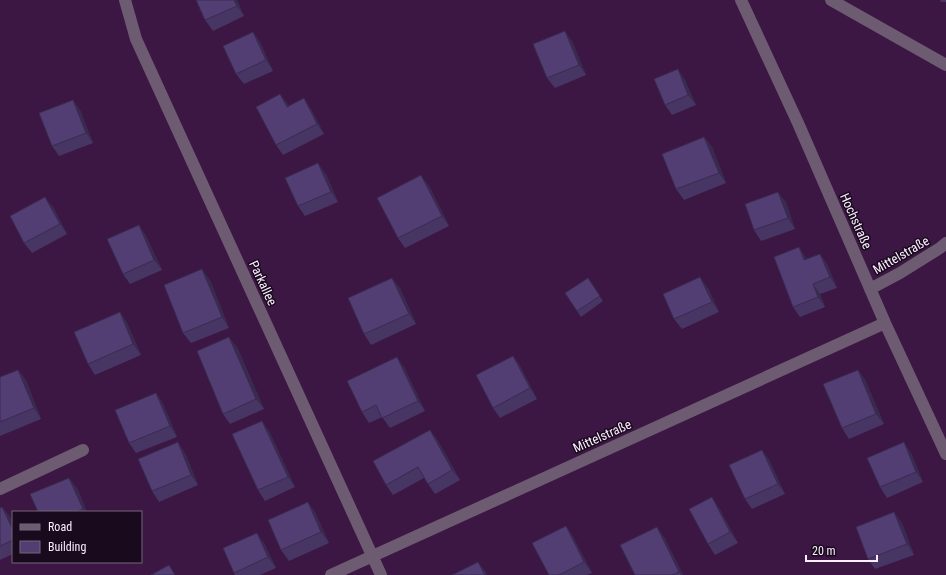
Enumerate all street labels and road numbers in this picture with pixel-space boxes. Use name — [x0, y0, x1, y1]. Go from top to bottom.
street label: Hochstraße — [837, 191, 875, 251]
street label: Mittelstraße — [870, 233, 932, 277]
street label: Parkallee — [246, 258, 280, 308]
street label: Mittelstraße — [571, 417, 633, 455]

